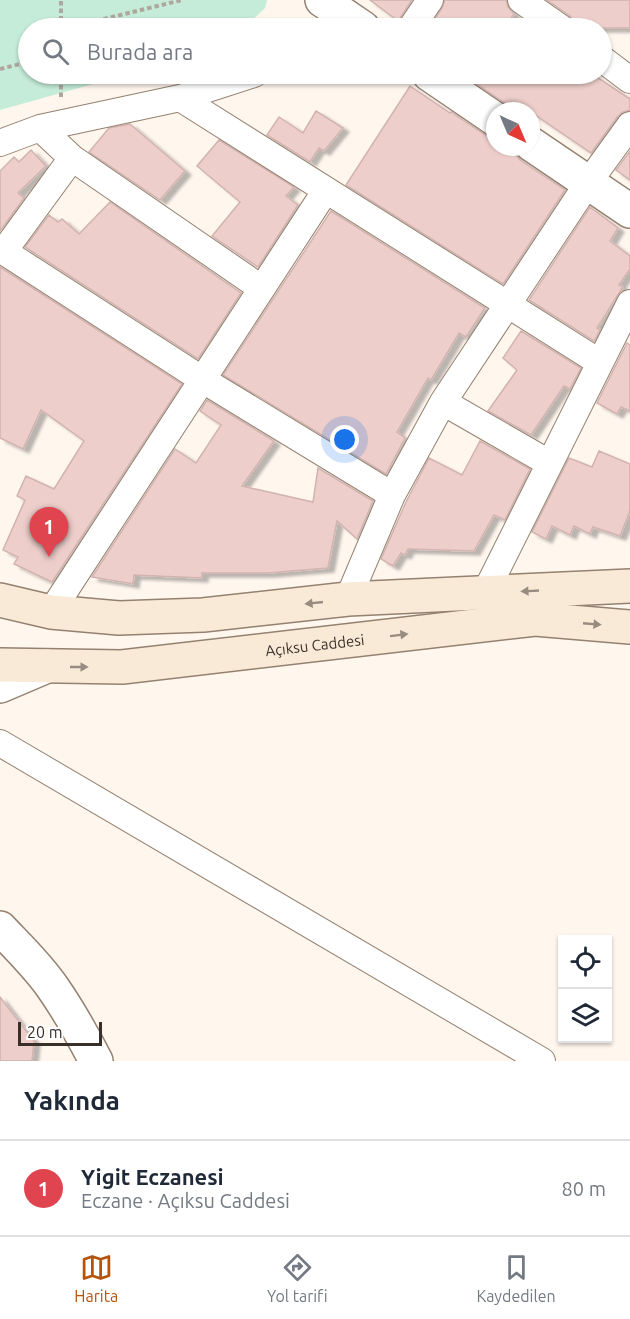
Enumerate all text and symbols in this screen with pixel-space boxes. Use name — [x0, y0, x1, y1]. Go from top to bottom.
search box — [18, 18, 612, 84]
icon: search — [39, 35, 72, 68]
text: Burada ara — [87, 39, 193, 64]
north arrow — [486, 102, 540, 156]
your location — [330, 425, 359, 454]
pin: 1 — [29, 508, 68, 557]
one-way arrow — [520, 586, 539, 595]
one-way arrow — [304, 598, 323, 608]
one-way arrow — [583, 619, 602, 629]
street label: Açıksu Caddesi — [264, 630, 365, 659]
one-way arrow — [389, 630, 408, 639]
one-way arrow — [70, 662, 89, 672]
map controls — [558, 935, 612, 1043]
button: locate — [558, 935, 612, 989]
button: layers — [558, 989, 612, 1043]
scale bar — [18, 1019, 102, 1046]
text: 20 m — [27, 1023, 63, 1041]
text: Yakında — [24, 1086, 120, 1115]
text: Yigit Eczanesi — [81, 1164, 224, 1189]
text: 1 — [38, 1177, 49, 1200]
text: 80 m — [562, 1177, 606, 1200]
text: Eczane · Açıksu Caddesi — [81, 1189, 290, 1212]
tab: Harita — [74, 1251, 118, 1305]
tab: Yol tarifi — [267, 1251, 328, 1305]
tab: Kaydedilen — [476, 1251, 556, 1305]

